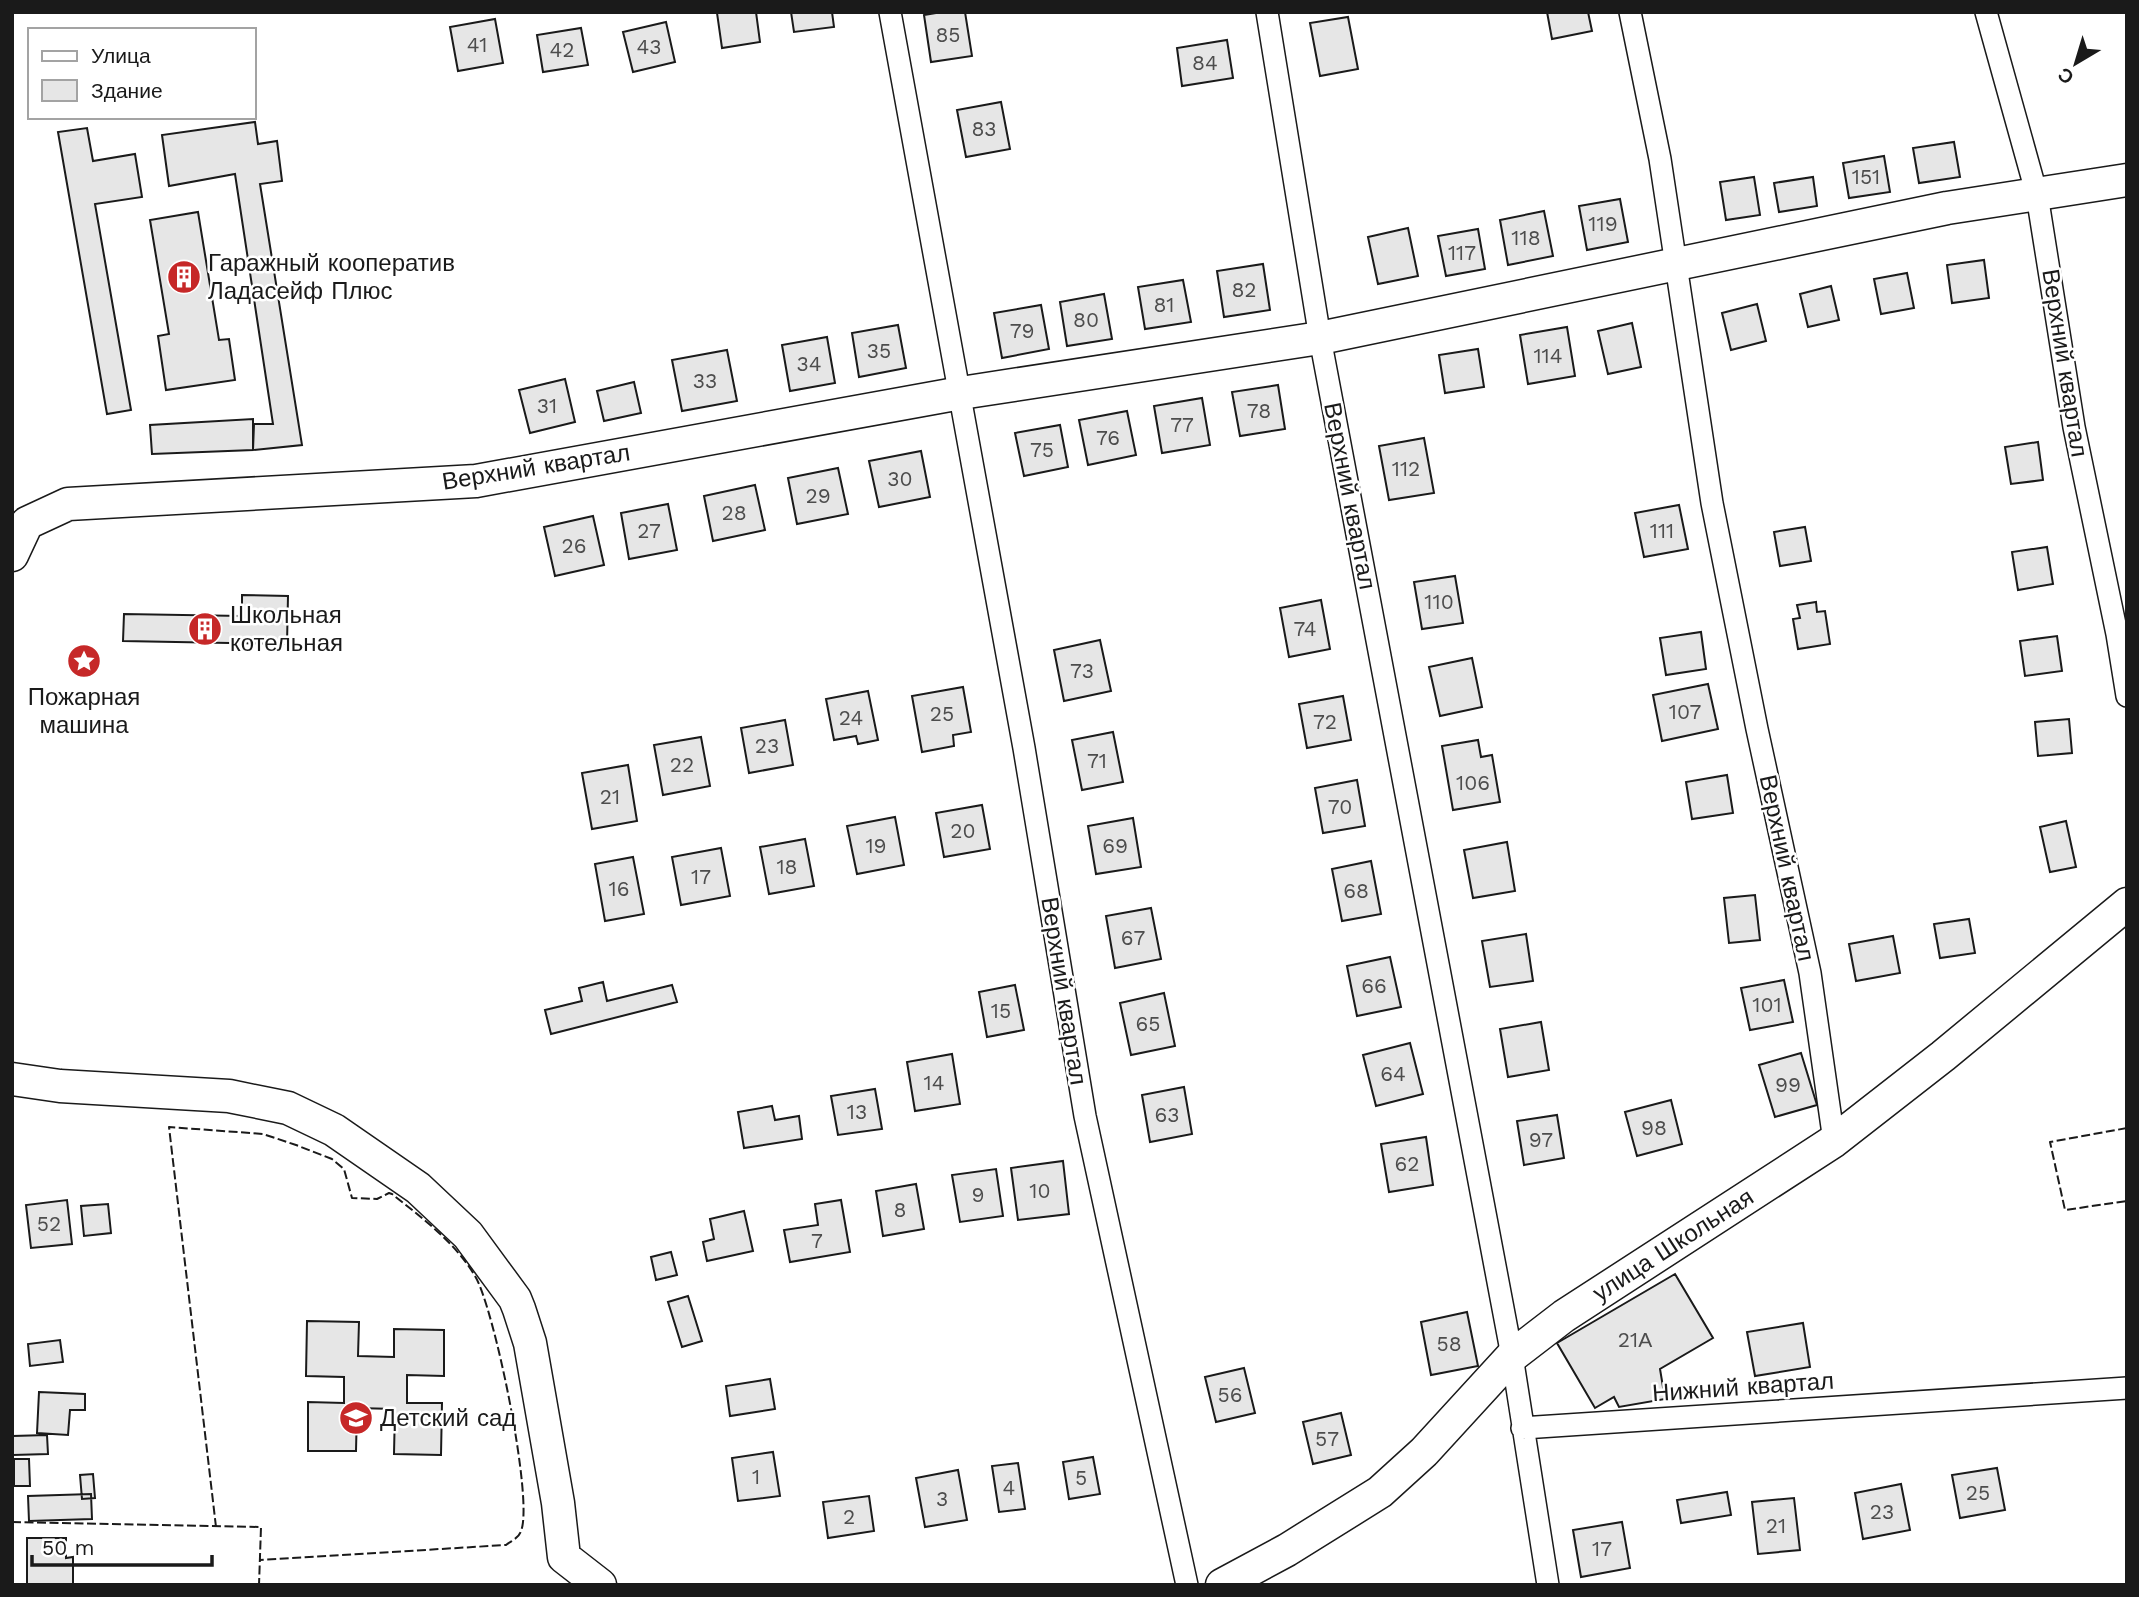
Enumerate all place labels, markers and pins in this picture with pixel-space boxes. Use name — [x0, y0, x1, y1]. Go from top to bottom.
place label: Гаражный кооператив Ладасейф Плюс — [208, 249, 455, 305]
building icon: Гаражный кооператив Ладасейф Плюс — [165, 258, 203, 296]
place label: Школьная котельная — [230, 601, 343, 657]
building icon: Школьная котельная — [186, 610, 224, 648]
place icon: Пожарная машина — [65, 642, 103, 680]
place label: Пожарная машина — [28, 683, 140, 739]
school or university icon: Детский сад — [337, 1399, 375, 1437]
place label: Детский сад — [380, 1404, 516, 1432]

